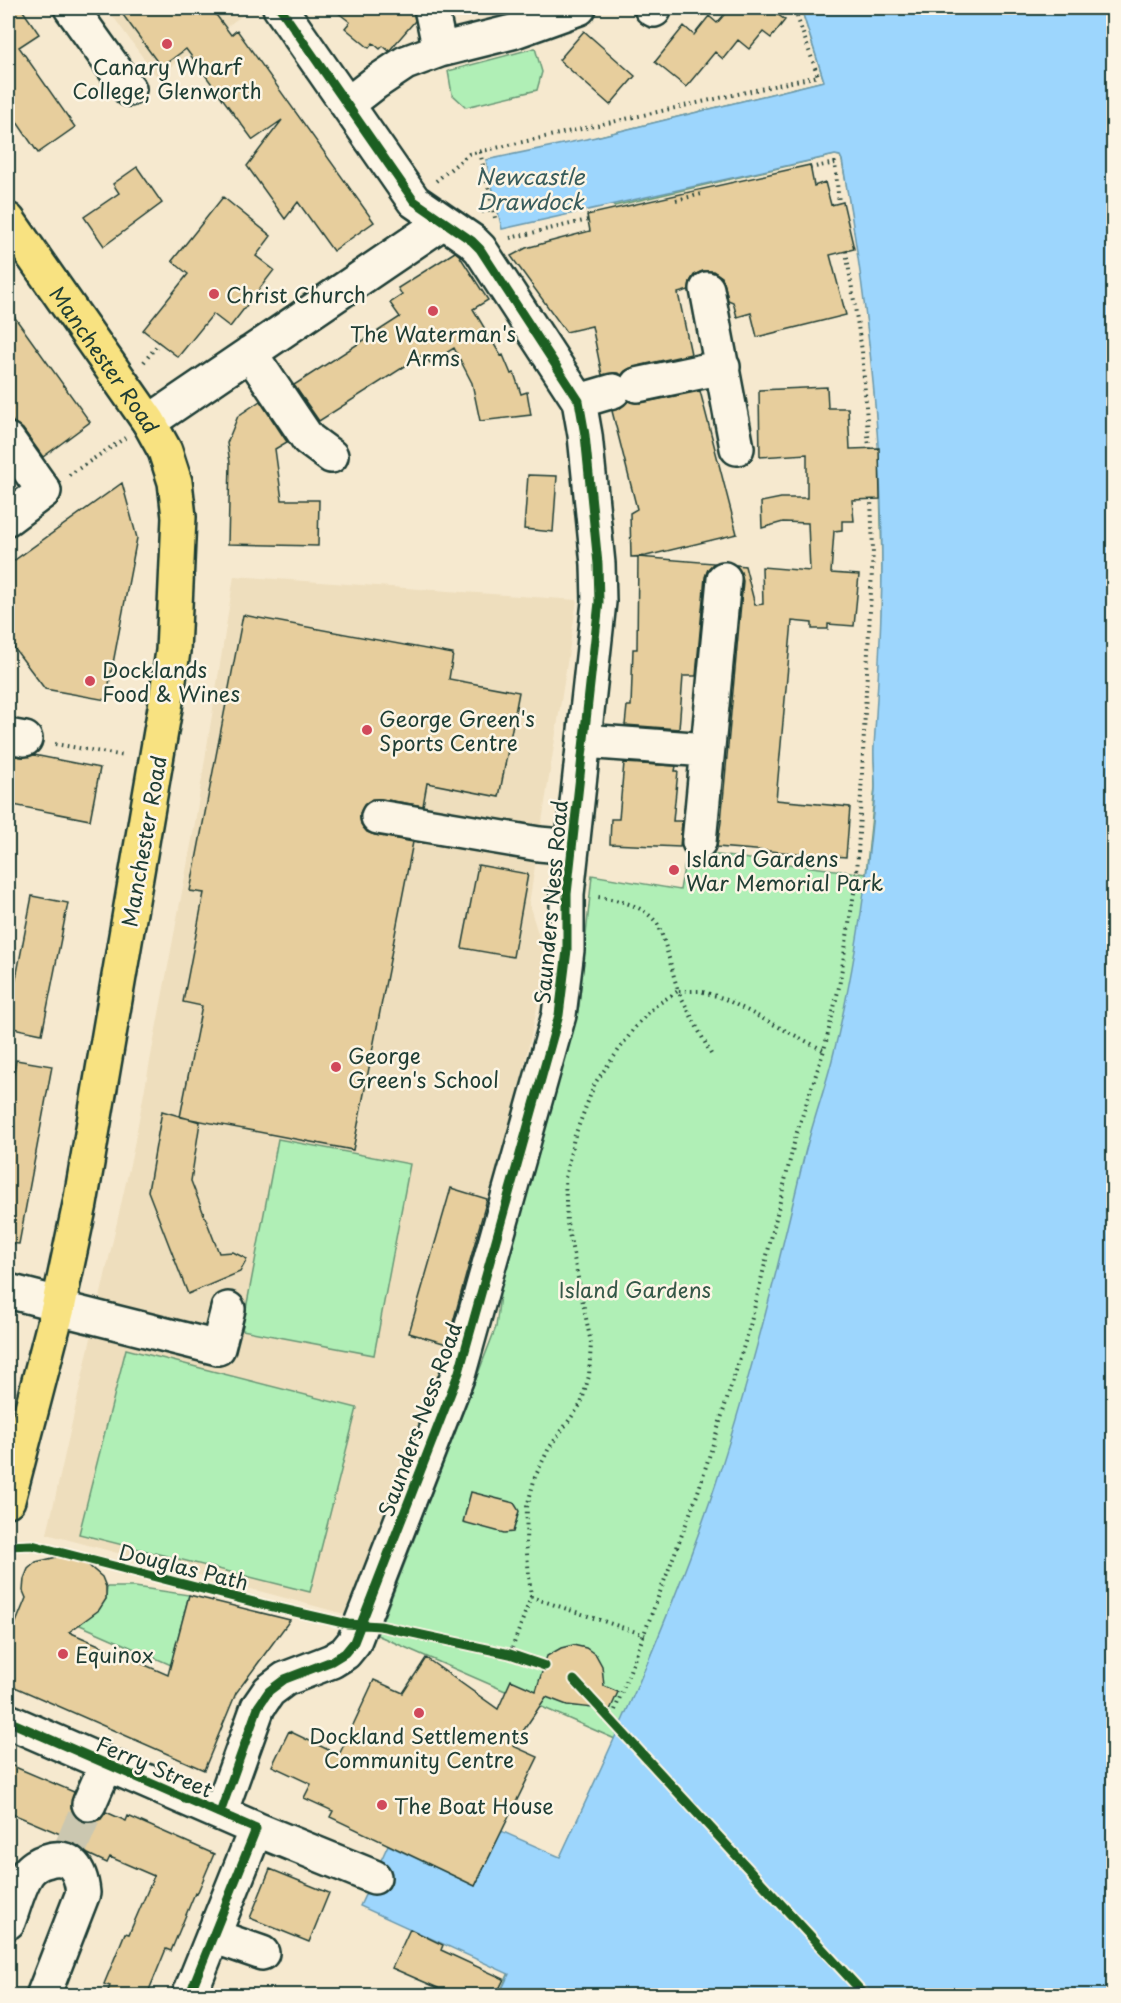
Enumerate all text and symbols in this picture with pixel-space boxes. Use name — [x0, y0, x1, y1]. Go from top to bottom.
marker: Canary Wharf College, Glenworth — [160, 37, 174, 51]
place label: Canary Wharf College, Glenworth — [72, 50, 262, 106]
water label: Newcastle Drawdock — [475, 159, 586, 217]
place label: Christ Church — [226, 278, 366, 310]
street label: Manchester Road — [43, 279, 168, 439]
marker: Christ Church — [207, 287, 221, 301]
marker: The Waterman's Arms — [426, 304, 440, 318]
place label: The Waterman's Arms — [350, 317, 516, 373]
place label: Docklands Food & Wines — [102, 653, 240, 709]
marker: Docklands Food & Wines — [83, 674, 97, 688]
place label: George Green's Sports Centre — [379, 702, 535, 758]
marker: George Green's Sports Centre — [360, 723, 374, 737]
street label: Manchester Road — [112, 753, 174, 929]
street label: Saunders Ness Road — [525, 799, 575, 1005]
place label: Island Gardens War Memorial Park — [686, 842, 883, 898]
marker: Island Gardens War Memorial Park — [667, 863, 681, 877]
place label: George Green's School — [348, 1039, 499, 1095]
marker: George Green's School — [329, 1060, 343, 1074]
park label: Island Gardens — [559, 1273, 711, 1305]
street label: Saunders Ness Road — [369, 1317, 469, 1521]
street label: Douglas Path — [116, 1534, 252, 1598]
place label: Equinox — [75, 1638, 154, 1670]
marker: Equinox — [56, 1647, 70, 1661]
marker: Dockland Settlements Community Centre — [412, 1706, 426, 1720]
place label: Dockland Settlements Community Centre — [309, 1719, 529, 1775]
street label: Ferry Street — [92, 1727, 218, 1805]
place label: The Boat House — [394, 1789, 554, 1821]
marker: The Boat House — [375, 1798, 389, 1812]

